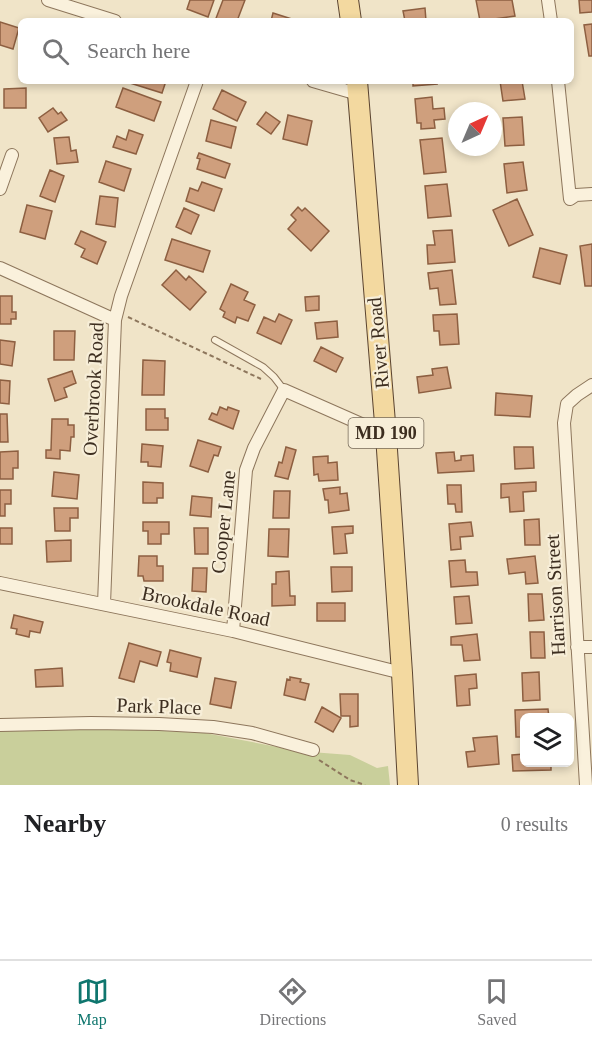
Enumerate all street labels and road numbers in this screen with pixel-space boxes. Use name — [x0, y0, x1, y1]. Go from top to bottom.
street label: River Road — [363, 296, 393, 390]
street label: Overbrook Road — [79, 322, 107, 456]
road number: MD 190 — [348, 418, 424, 448]
street label: Cooper Lane — [207, 469, 240, 575]
street label: Harrison Street — [541, 533, 569, 656]
street label: Brookdale Road — [140, 582, 272, 630]
street label: Park Place — [116, 694, 202, 718]

